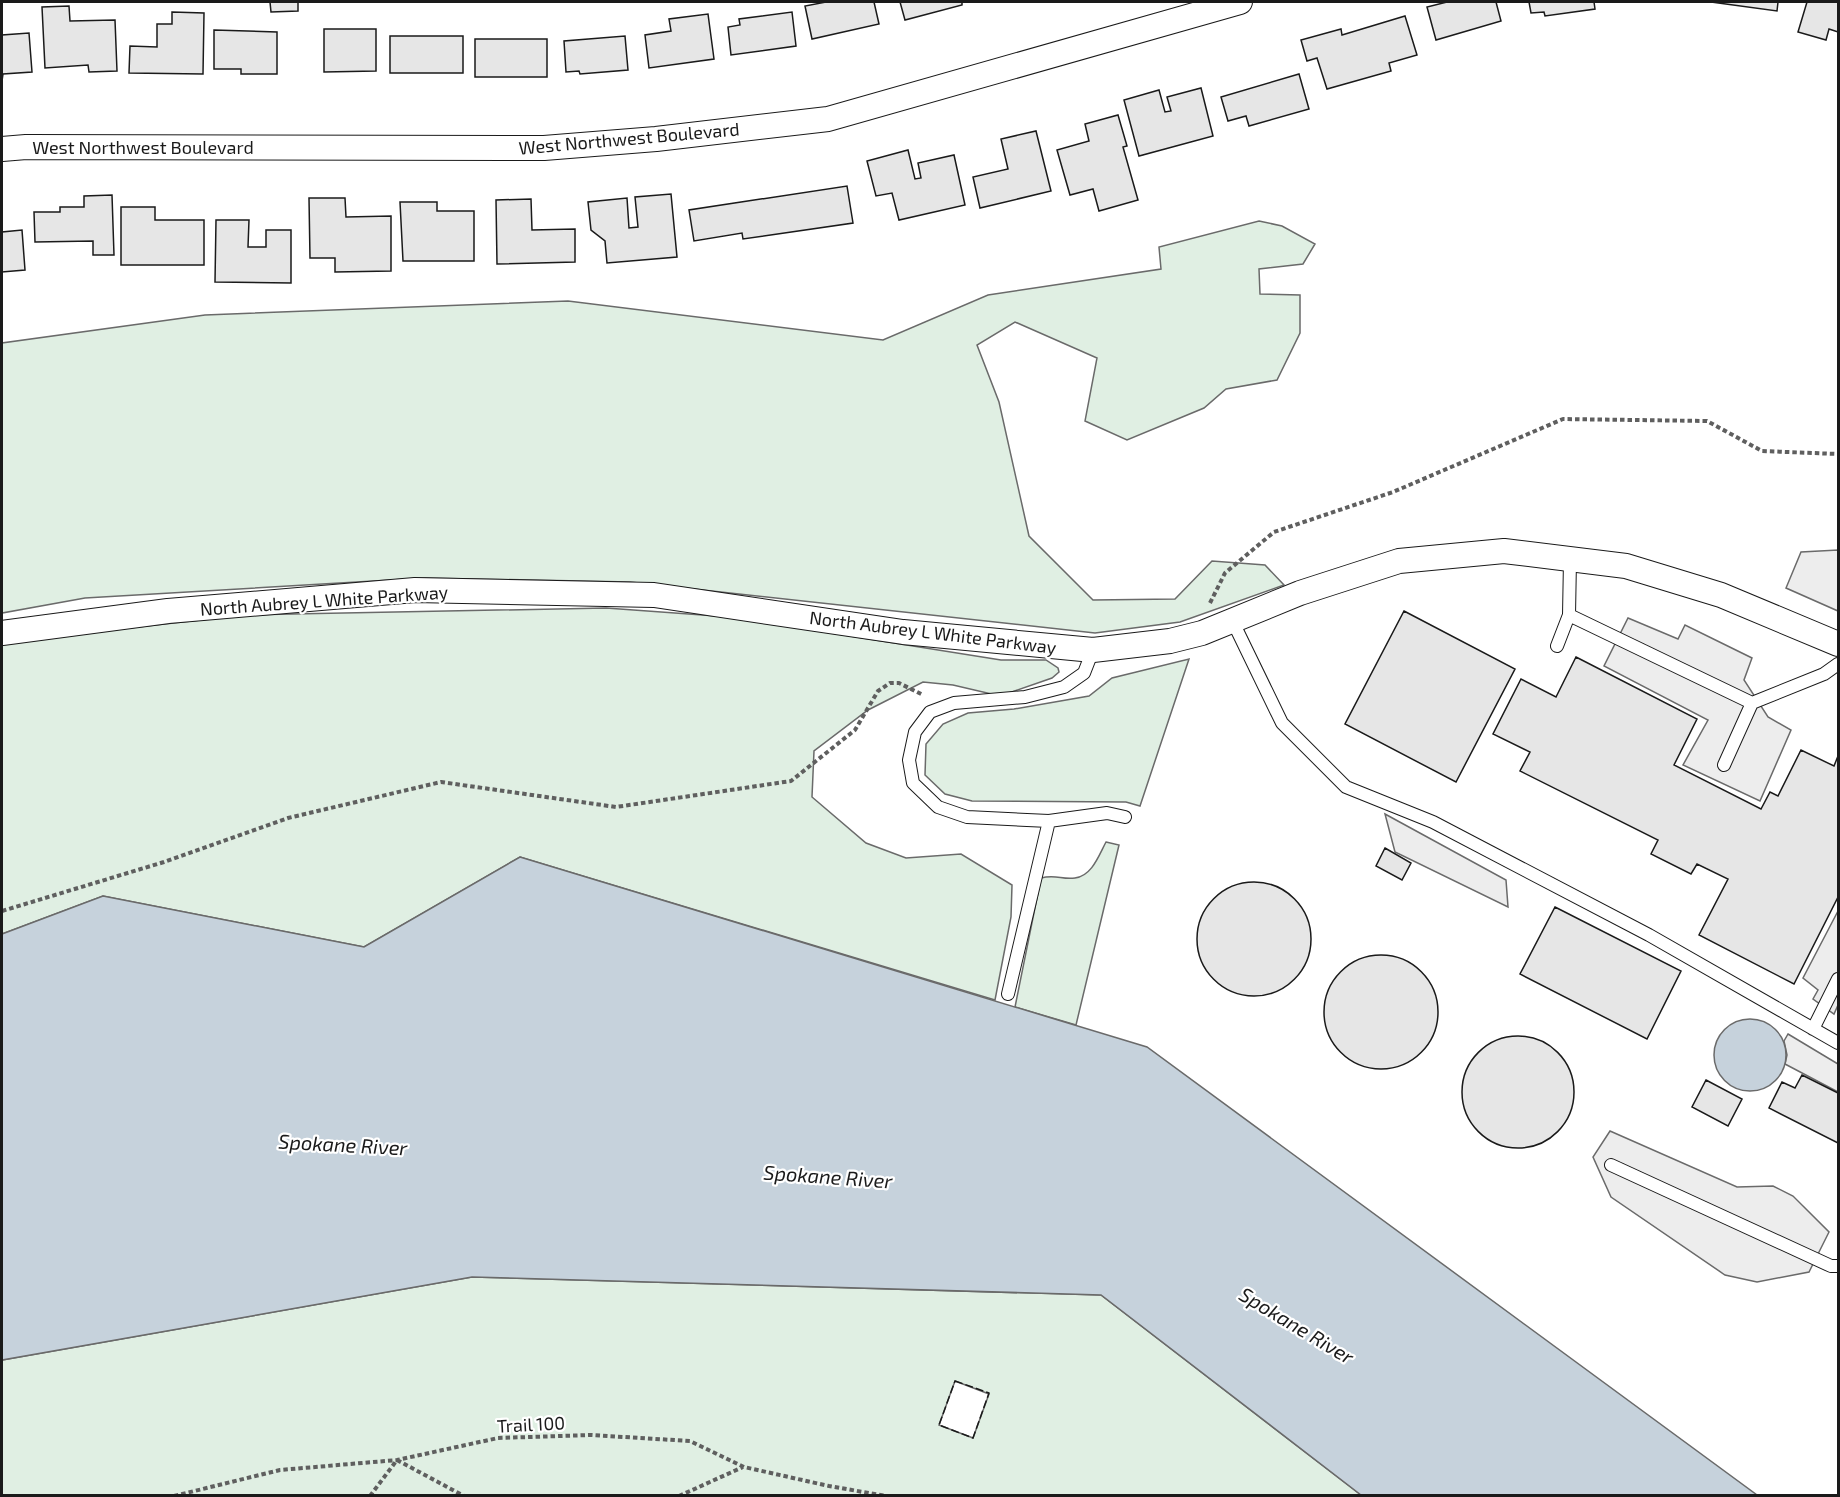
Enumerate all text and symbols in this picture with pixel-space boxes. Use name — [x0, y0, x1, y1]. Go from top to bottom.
street label: West Northwest Boulevard — [518, 117, 740, 159]
street label: West Northwest Boulevard — [32, 136, 254, 158]
street label: North Aubrey L White Parkway — [199, 580, 449, 620]
street label: North Aubrey L White Parkway — [808, 606, 1058, 658]
water label: Spokane River — [278, 1129, 409, 1159]
water label: Spokane River — [763, 1160, 894, 1193]
water label: Spokane River — [1235, 1281, 1359, 1369]
street label: Trail 100 — [496, 1411, 566, 1437]

